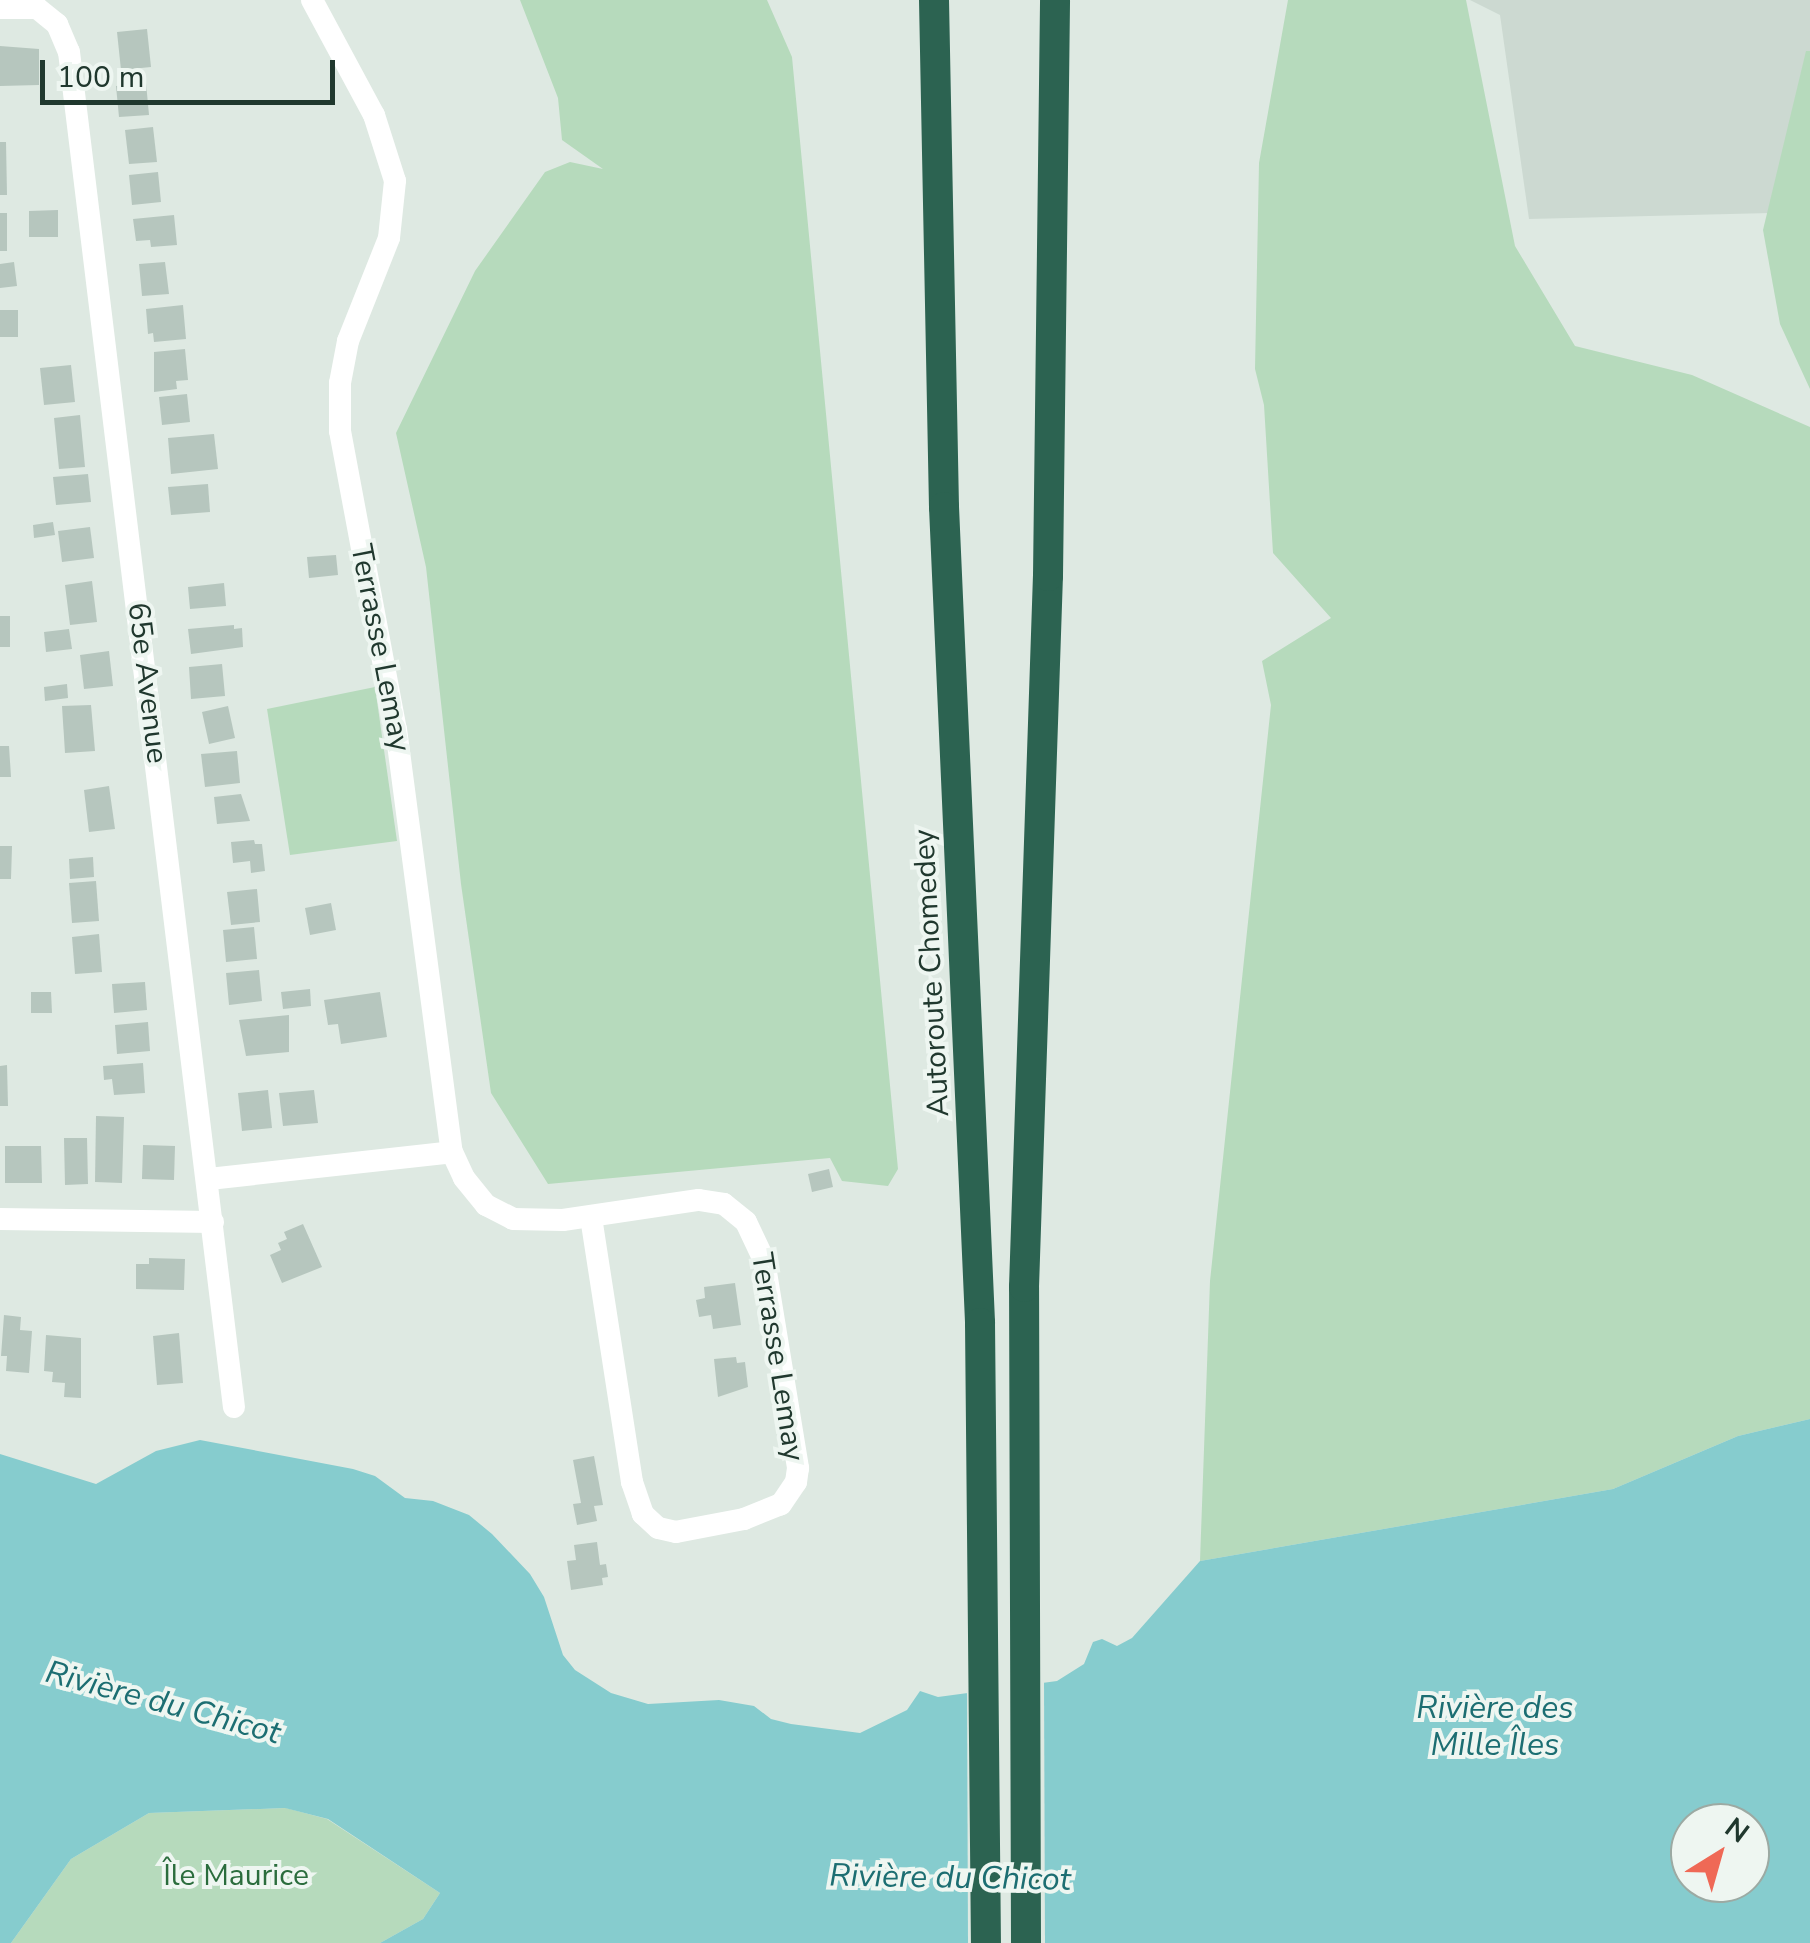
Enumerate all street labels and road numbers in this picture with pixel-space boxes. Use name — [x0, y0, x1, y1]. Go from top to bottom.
street label: Terrasse Lemay — [342, 541, 418, 755]
street label: 65e Avenue — [119, 601, 175, 765]
street label: Autoroute Chomedey — [906, 828, 958, 1118]
street label: Terrasse Lemay — [743, 1250, 811, 1464]

